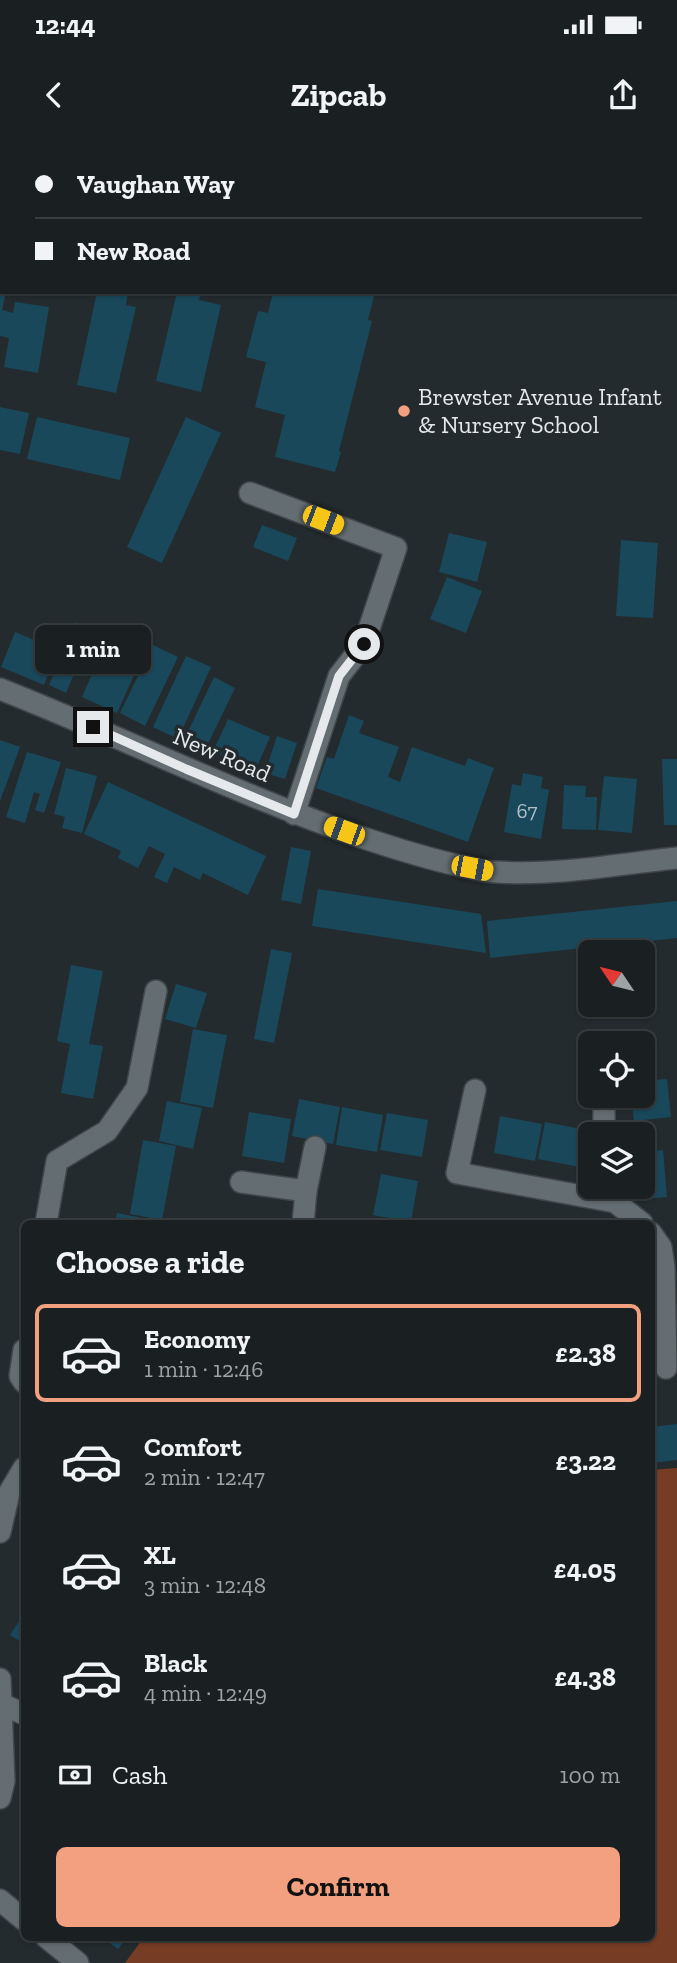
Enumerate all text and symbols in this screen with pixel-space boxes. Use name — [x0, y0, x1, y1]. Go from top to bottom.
text: 12:44 — [35, 9, 96, 41]
icon: back — [35, 76, 73, 114]
text: Zipcab — [291, 76, 386, 114]
icon: share — [604, 76, 642, 114]
text: Vaughan Way — [77, 168, 235, 200]
text: New Road — [77, 235, 190, 267]
place label: Brewster Avenue Infant & Nursery School — [418, 382, 662, 439]
marker: Brewster Avenue Infant & Nursery School — [396, 403, 412, 419]
car — [300, 503, 347, 537]
callout: 1 min — [35, 626, 151, 674]
route start — [348, 628, 380, 660]
text: 1 min — [66, 635, 120, 663]
route end — [77, 711, 109, 743]
street label: New Road — [169, 721, 275, 788]
house number: 67 — [516, 798, 538, 823]
car — [321, 814, 368, 848]
car — [450, 854, 495, 882]
north arrow — [578, 940, 654, 1017]
map controls — [578, 940, 655, 1199]
button: locate — [578, 1031, 655, 1108]
button: layers — [578, 1122, 655, 1199]
text: Choose a ride — [56, 1243, 244, 1281]
icon: car — [60, 1322, 123, 1385]
text: Economy — [144, 1323, 250, 1355]
text: £2.38 — [555, 1337, 616, 1369]
text: 1 min · 12:46 — [144, 1355, 264, 1383]
icon: car — [60, 1430, 123, 1493]
text: Comfort — [144, 1431, 241, 1463]
text: £3.22 — [555, 1445, 616, 1477]
text: 2 min · 12:47 — [144, 1463, 265, 1491]
icon: car — [60, 1538, 123, 1601]
text: XL — [144, 1539, 176, 1571]
text: £4.05 — [554, 1553, 616, 1585]
text: 3 min · 12:48 — [144, 1571, 266, 1599]
icon: car — [60, 1646, 123, 1709]
text: Black — [144, 1647, 207, 1679]
text: £4.38 — [555, 1661, 616, 1693]
text: 4 min · 12:49 — [144, 1679, 267, 1707]
icon: cash — [56, 1756, 94, 1794]
text: Cash — [112, 1759, 167, 1791]
text: 100 m — [560, 1761, 620, 1789]
button: Confirm — [56, 1847, 620, 1927]

